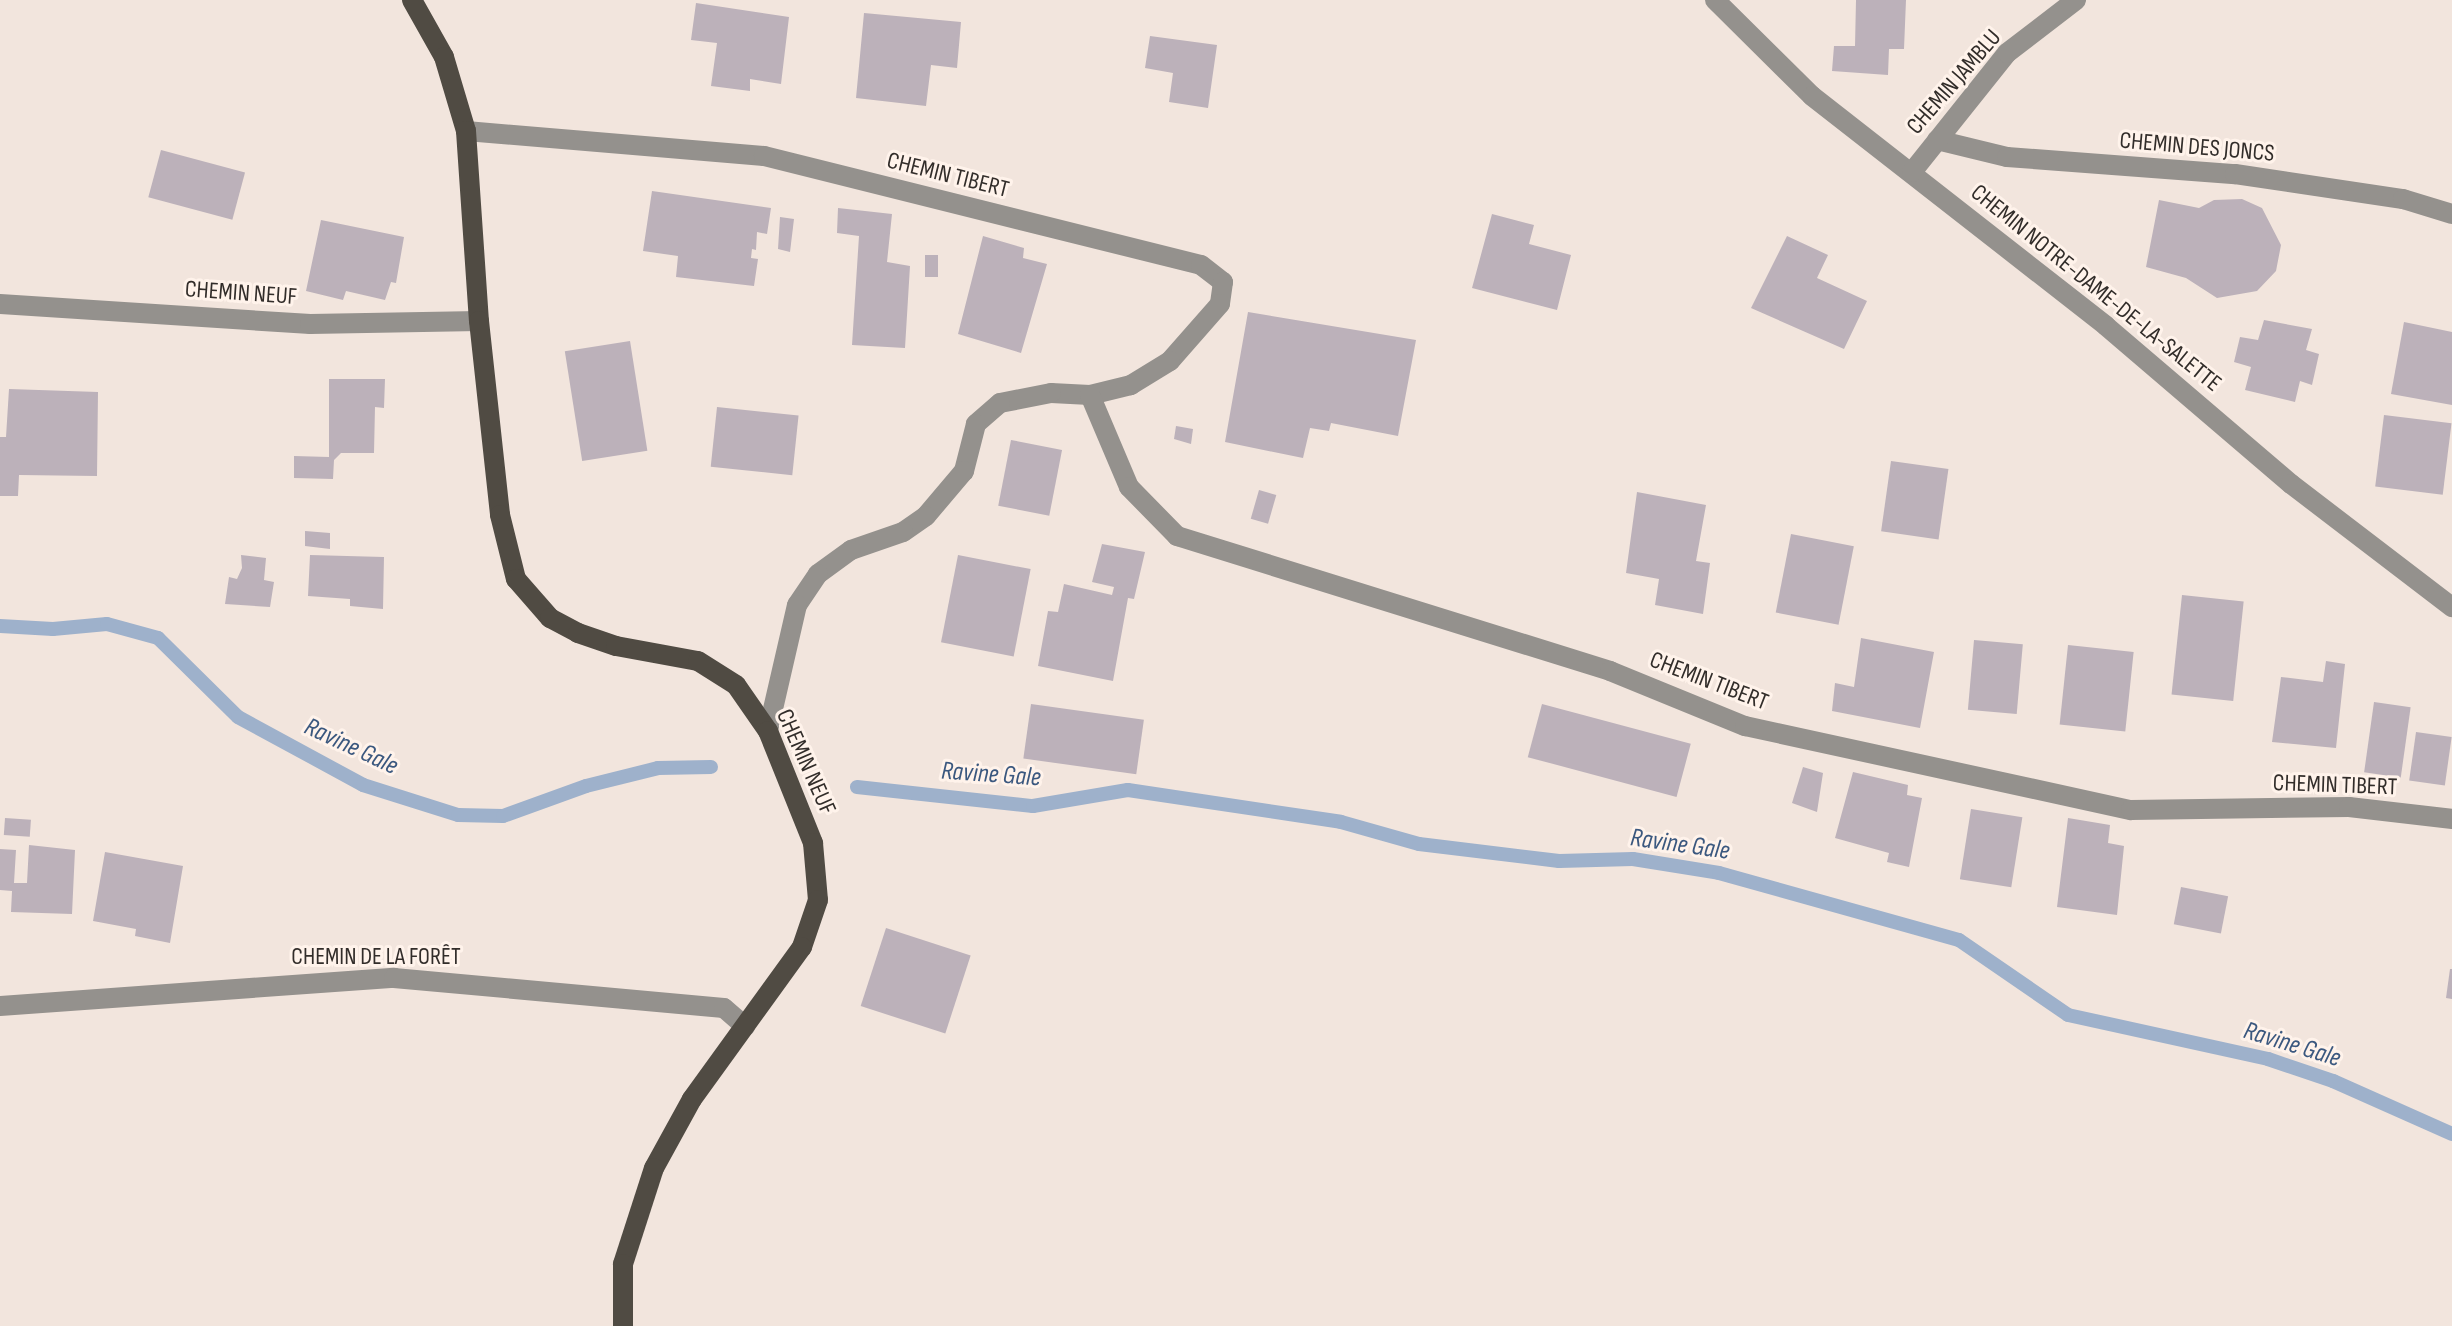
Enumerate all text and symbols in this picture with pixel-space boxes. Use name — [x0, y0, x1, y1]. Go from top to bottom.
street label: CHEMIN JAMBLU — [1901, 24, 2007, 140]
street label: CHEMIN DES JONCS — [2118, 126, 2276, 168]
street label: CHEMIN TIBERT — [884, 146, 1012, 204]
street label: CHEMIN NOTRE-DAME-DE-LA-SALETTE — [1965, 178, 2227, 398]
street label: CHEMIN NEUF — [184, 275, 298, 311]
street label: CHEMIN TIBERT — [1646, 645, 1772, 717]
street label: CHEMIN NEUF — [770, 705, 842, 819]
water label: Ravine Gale — [299, 712, 403, 782]
water label: Ravine Gale — [940, 756, 1042, 794]
street label: CHEMIN TIBERT — [2272, 768, 2398, 802]
water label: Ravine Gale — [1628, 823, 1732, 867]
street label: CHEMIN DE LA FORÊT — [291, 943, 461, 971]
water label: Ravine Gale — [2240, 1015, 2344, 1075]

